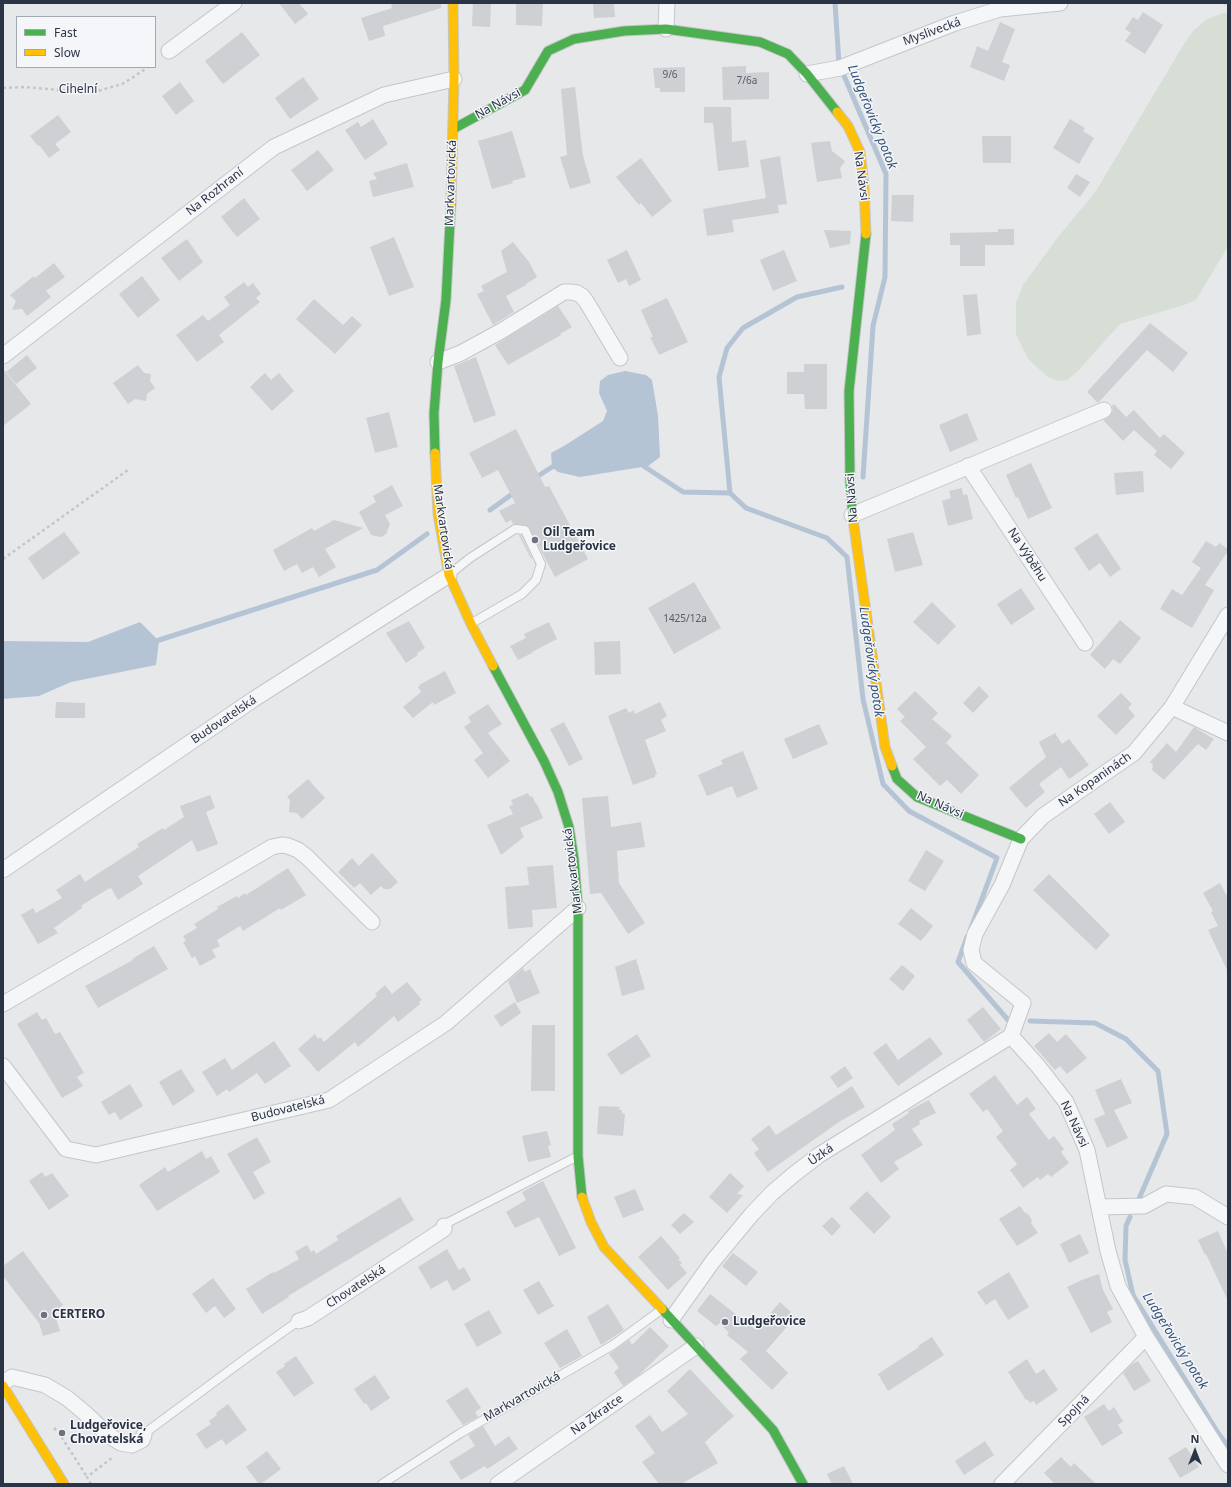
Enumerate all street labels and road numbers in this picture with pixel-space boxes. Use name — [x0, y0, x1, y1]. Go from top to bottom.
street label: Myslivecká — [901, 15, 963, 49]
street label: Cihelní — [59, 83, 97, 97]
street label: Na Návsi — [473, 86, 523, 122]
street label: Markvartovická — [442, 140, 460, 226]
street label: Na Návsi — [850, 150, 872, 202]
street label: Na Rozhraní — [184, 165, 246, 219]
street label: Na Návsi — [843, 473, 861, 523]
street label: Markvartovická — [430, 483, 456, 571]
street label: Na Výběhu — [1004, 525, 1050, 585]
street label: Budovatelská — [189, 693, 259, 747]
street label: Na Kopaninách — [1056, 750, 1134, 810]
street label: Na Návsi — [914, 788, 966, 822]
street label: Markvartovická — [561, 827, 585, 915]
street label: Budovatelská — [250, 1093, 326, 1125]
street label: Na Návsi — [1057, 1098, 1091, 1150]
street label: Úzká — [806, 1141, 836, 1169]
street label: Chovatelská — [324, 1262, 388, 1312]
street label: Markvartovická — [481, 1369, 563, 1425]
street label: Na Zkratce — [568, 1392, 626, 1438]
street label: Spojná — [1055, 1392, 1093, 1430]

